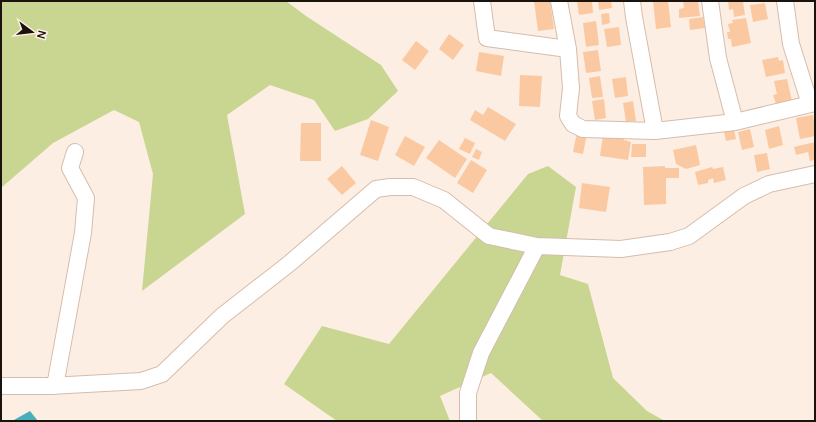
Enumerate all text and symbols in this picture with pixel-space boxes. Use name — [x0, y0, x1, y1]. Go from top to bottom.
north arrow — [12, 12, 52, 52]
text: N — [34, 29, 50, 41]

